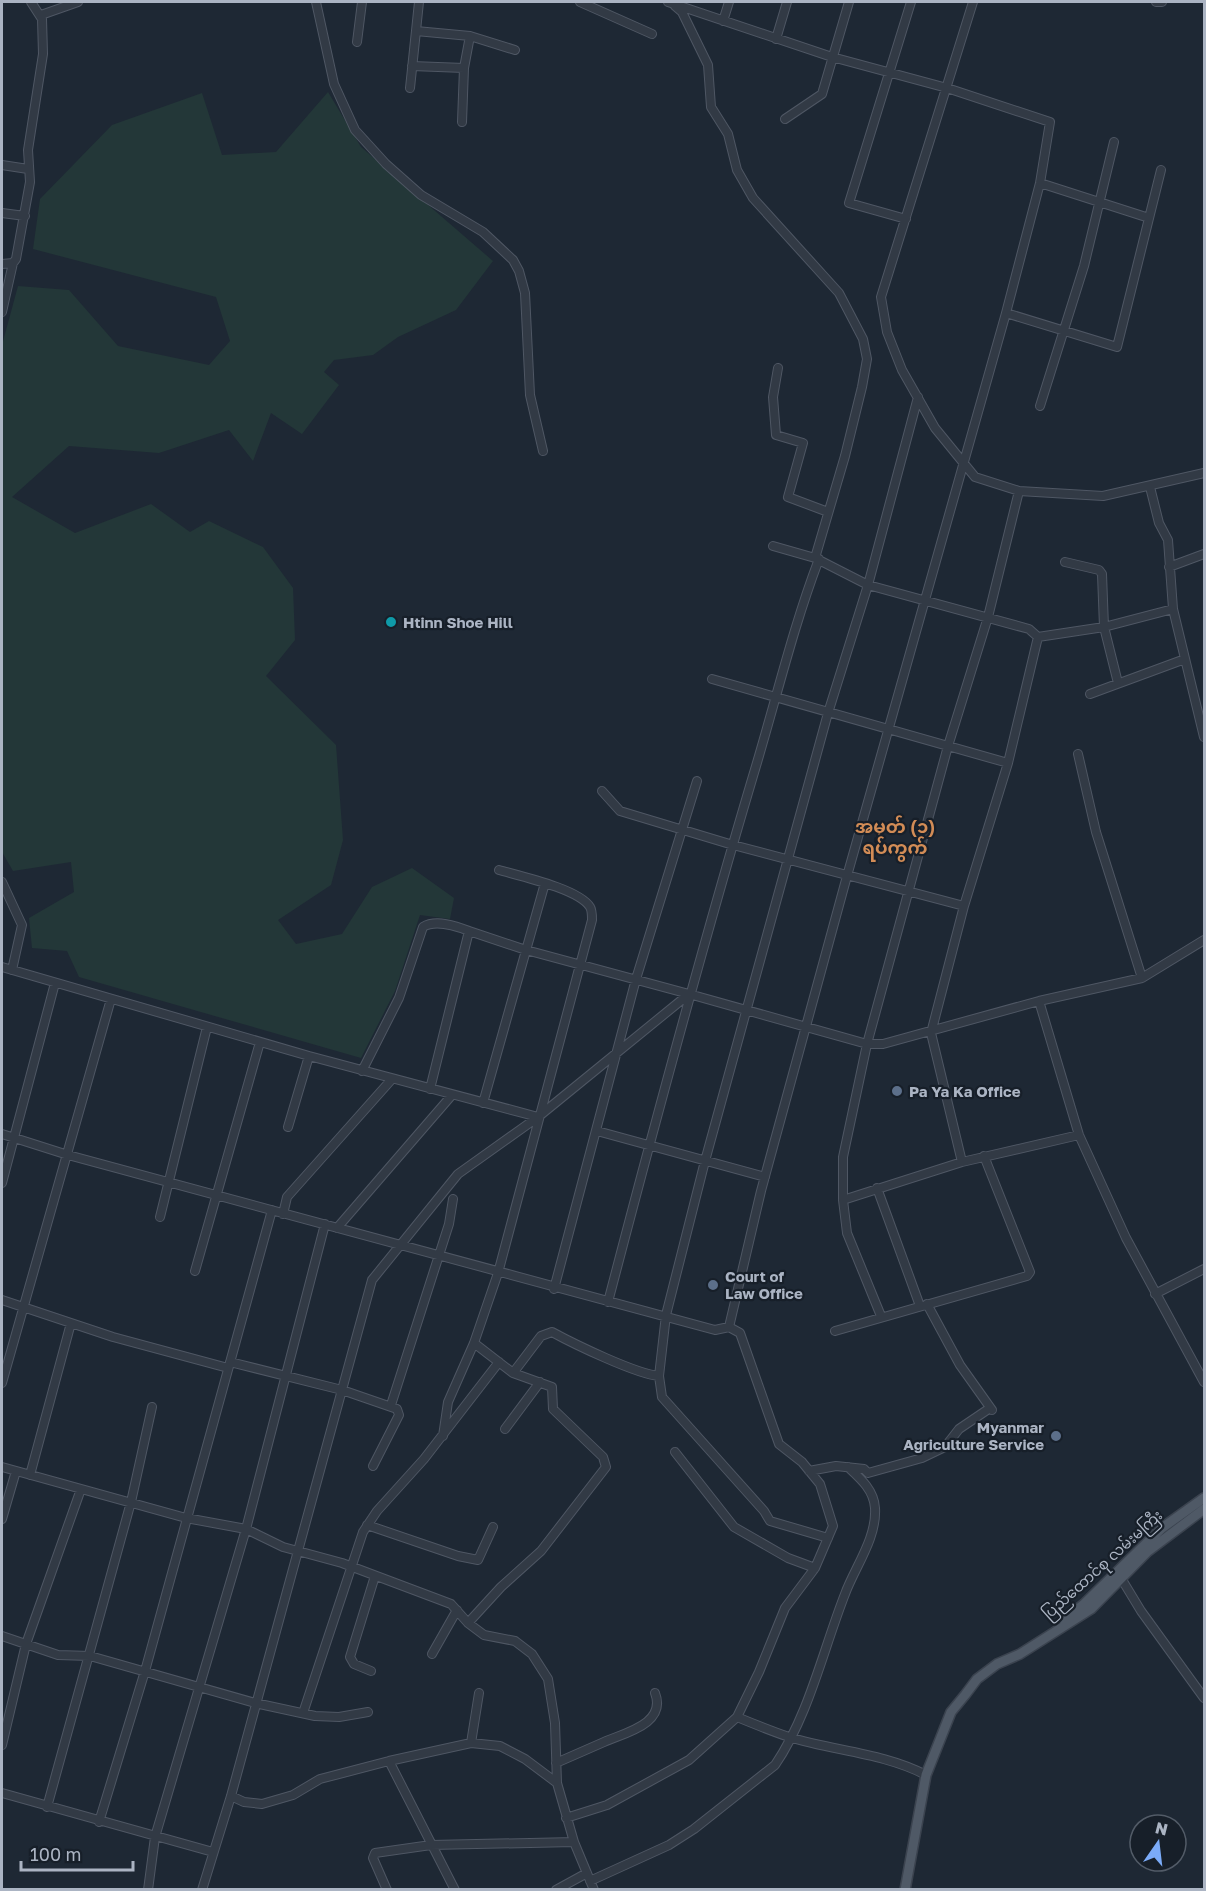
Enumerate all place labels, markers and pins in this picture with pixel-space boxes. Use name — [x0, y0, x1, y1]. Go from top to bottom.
place label: Htinn Shoe Hill — [403, 613, 513, 631]
marker: Htinn Shoe Hill — [384, 615, 398, 629]
place label: Pa Ya Ka Office — [909, 1082, 1021, 1100]
marker: Pa Ya Ka Office — [890, 1084, 904, 1098]
place label: Court of Law Office — [725, 1267, 803, 1302]
marker: Court of Law Office — [706, 1278, 720, 1292]
place label: Myanmar Agriculture Service — [903, 1418, 1044, 1453]
marker: Myanmar Agriculture Service — [1049, 1429, 1063, 1443]

